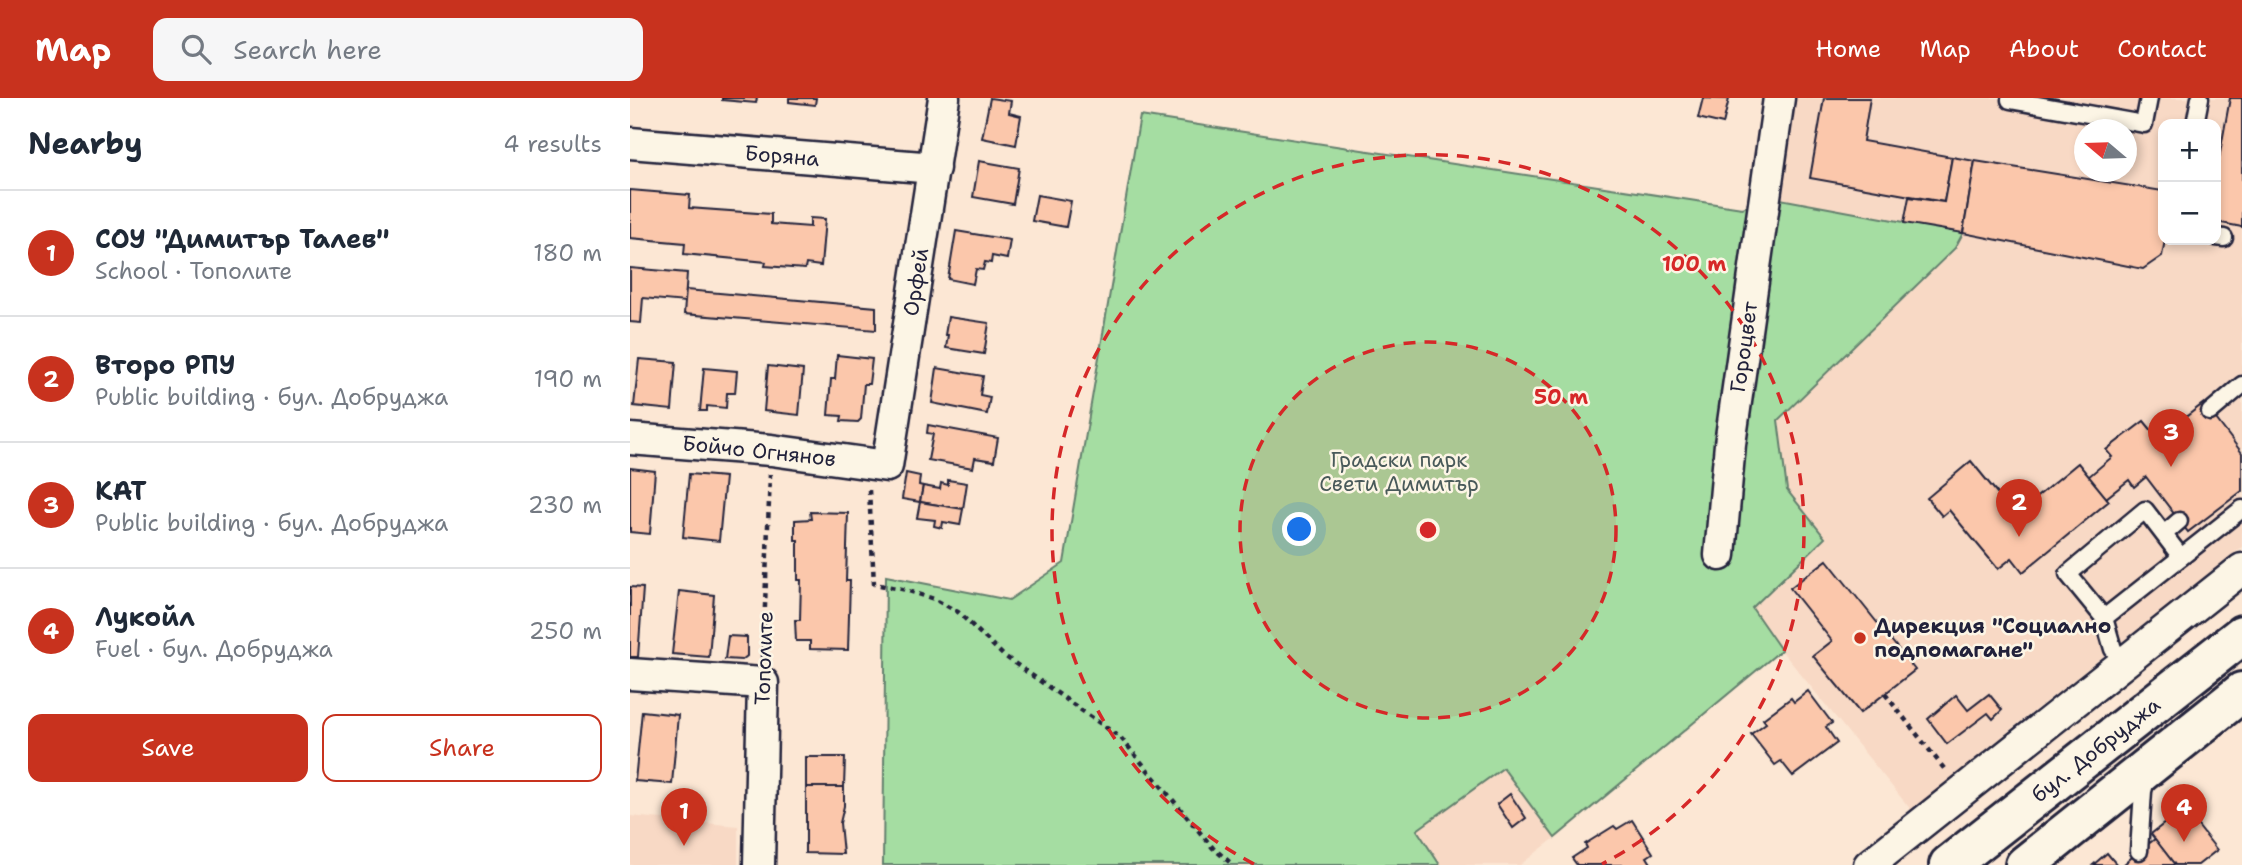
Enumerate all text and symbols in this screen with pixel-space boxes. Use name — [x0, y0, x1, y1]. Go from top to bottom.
search box — [153, 18, 643, 81]
text: Map — [35, 27, 111, 72]
icon: search — [177, 30, 215, 68]
text: Search here — [233, 32, 382, 67]
text: Home — [1815, 33, 1881, 65]
text: Map — [1919, 33, 1971, 65]
text: About — [2009, 33, 2079, 65]
text: Contact — [2117, 33, 2207, 65]
north arrow — [2074, 119, 2137, 182]
map controls — [2158, 119, 2221, 245]
button: + — [2158, 119, 2221, 182]
text: Nearby — [28, 123, 143, 164]
text: 4 results — [503, 129, 602, 159]
street label: Боряна — [743, 139, 821, 173]
button: − — [2158, 182, 2221, 245]
text: СОУ "Димитър Талев" — [95, 221, 389, 256]
text: 1 — [46, 238, 56, 268]
text: 180 m — [533, 238, 602, 268]
street label: Орфей — [897, 246, 935, 318]
text: 100 m — [1662, 250, 1726, 278]
text: School · Тополите — [95, 256, 292, 286]
street label: Гороцвет — [1724, 299, 1764, 394]
text: Второ РПУ — [95, 347, 235, 382]
text: 2 — [43, 364, 59, 394]
text: 190 m — [534, 364, 602, 394]
text: Public building · бул. Добруджа — [95, 382, 448, 412]
text: 50 m — [1534, 383, 1588, 411]
pin: 3 — [2148, 409, 2194, 467]
street label: Бойчо Огнянов — [681, 429, 837, 473]
park label: Градски парк Свети Димитър — [1319, 446, 1479, 498]
text: КАТ — [95, 473, 147, 508]
pin: 2 — [1996, 479, 2042, 537]
text: 3 — [43, 490, 59, 520]
text: 230 m — [528, 490, 602, 520]
text: Public building · бул. Добруджа — [95, 508, 448, 538]
your location — [1282, 512, 1316, 546]
centre of rings — [1416, 518, 1440, 542]
text: Лукойл — [95, 599, 195, 634]
street label: Тополите — [748, 611, 780, 705]
place label: Дирекция "Социално подпомагане" — [1874, 612, 2111, 664]
text: 4 — [43, 616, 59, 646]
text: 250 m — [529, 616, 602, 646]
marker: Дирекция "Социално подпомагане" — [1852, 630, 1868, 646]
text: Fuel · бул. Добруджа — [95, 634, 333, 664]
street label: бул. Добруджа — [2026, 691, 2166, 809]
button: Save — [28, 714, 308, 782]
button: Share — [322, 714, 602, 782]
pin: 4 — [2161, 784, 2207, 842]
pin: 1 — [661, 788, 707, 846]

